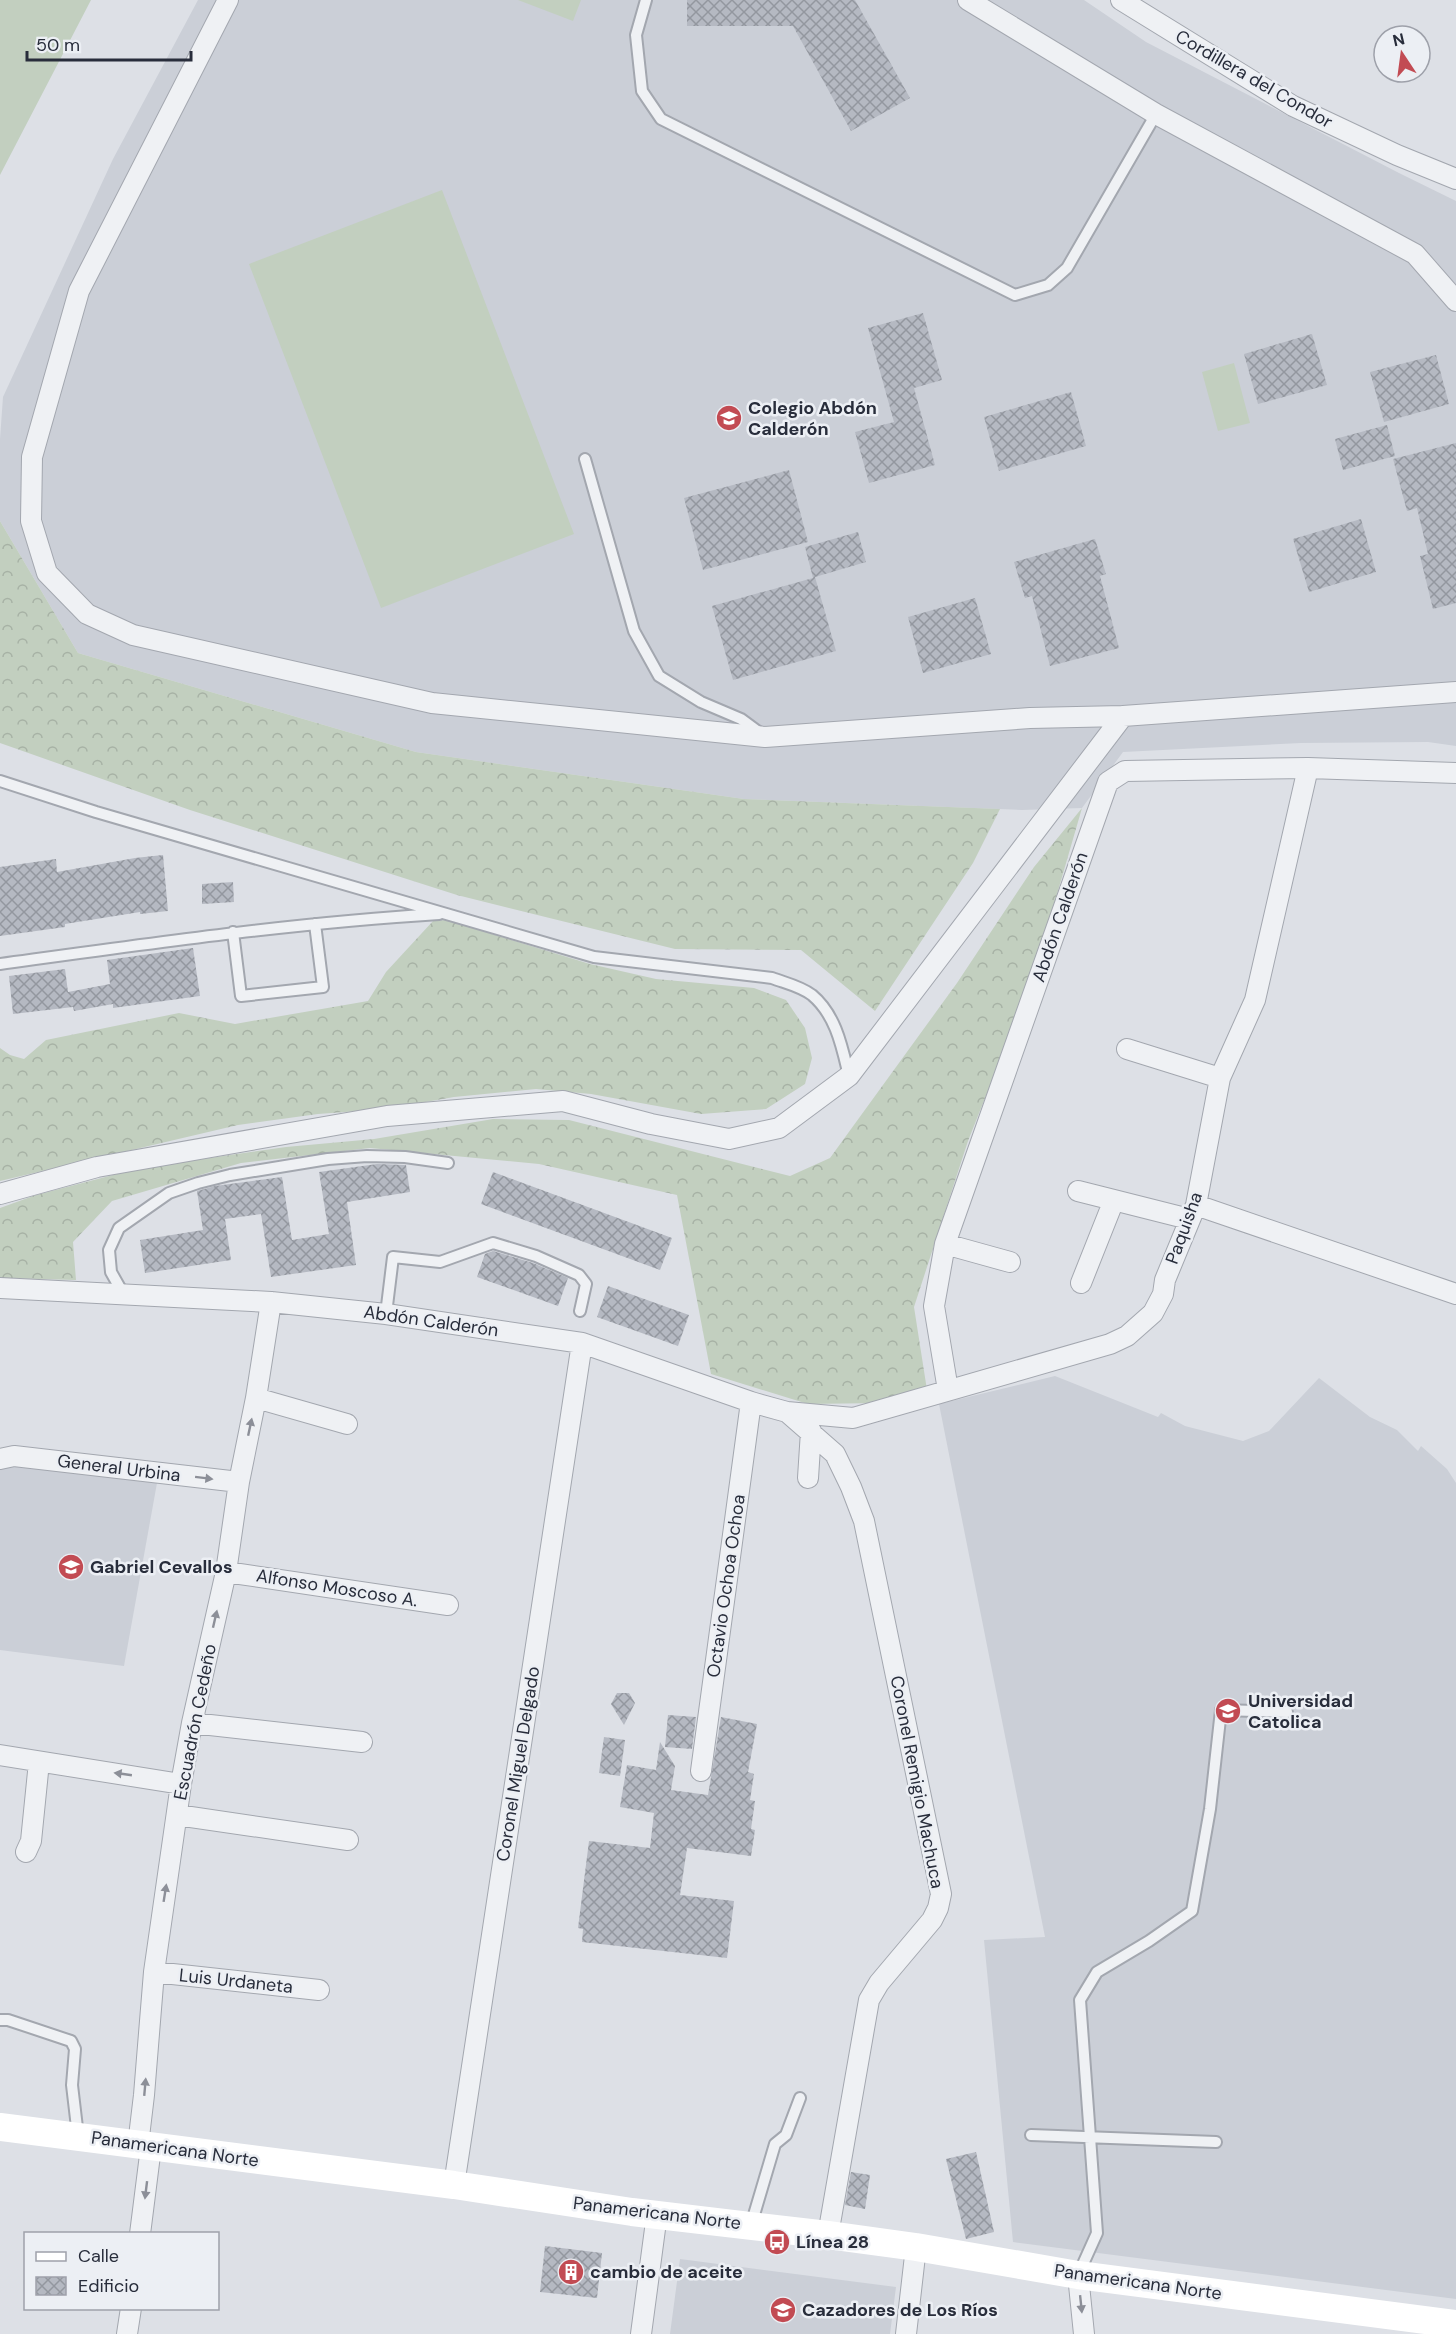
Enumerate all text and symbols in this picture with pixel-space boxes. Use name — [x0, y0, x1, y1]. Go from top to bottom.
scale bar — [27, 24, 190, 62]
street label: Cordillera del Condor — [1171, 24, 1337, 134]
north arrow — [1372, 24, 1432, 84]
text: N — [1391, 28, 1407, 51]
text: 50 m — [36, 33, 80, 57]
place label: Colegio Abdón Calderón — [748, 396, 877, 441]
school or university icon: Colegio Abdón Calderón — [714, 403, 744, 433]
street label: Abdón Calderón — [1027, 849, 1093, 985]
street label: Paquisha — [1160, 1189, 1208, 1267]
street label: Abdón Calderón — [362, 1300, 500, 1342]
one-way arrow — [246, 1417, 255, 1436]
street label: General Urbina — [56, 1449, 182, 1487]
one-way arrow — [194, 1473, 213, 1483]
street label: Octavio Ochoa Ochoa — [701, 1493, 751, 1679]
school or university icon: Gabriel Cevallos — [56, 1552, 86, 1582]
place label: Gabriel Cevallos — [90, 1555, 233, 1579]
street label: Alfonso Moscoso A. — [255, 1563, 419, 1613]
one-way arrow — [211, 1609, 220, 1628]
street label: Escuadrón Cedeño — [168, 1642, 222, 1802]
street label: Coronel Miguel Delgado — [491, 1665, 545, 1863]
street label: Coronel Remigio Machuca — [885, 1673, 949, 1891]
place label: Universidad Catolica — [1248, 1689, 1353, 1734]
school or university icon: Universidad Catolica — [1213, 1696, 1243, 1726]
one-way arrow — [114, 1769, 133, 1778]
one-way arrow — [161, 1884, 170, 1903]
street label: Luis Urdaneta — [178, 1963, 294, 1999]
one-way arrow — [140, 2077, 149, 2096]
street label: Panamericana Norte — [90, 2125, 260, 2173]
one-way arrow — [141, 2181, 150, 2200]
street label: Panamericana Norte — [572, 2191, 742, 2235]
bus stop icon: Línea 28 — [762, 2227, 792, 2257]
place label: Línea 28 — [796, 2230, 869, 2254]
legend — [24, 2232, 219, 2310]
text: Calle — [78, 2244, 119, 2268]
building icon: cambio de aceite — [556, 2257, 586, 2287]
street label: Panamericana Norte — [1053, 2258, 1223, 2306]
place label: cambio de aceite — [590, 2260, 743, 2284]
text: Edificio — [78, 2274, 139, 2298]
school or university icon: Cazadores de Los Ríos — [768, 2295, 798, 2325]
one-way arrow — [1076, 2295, 1086, 2314]
place label: Cazadores de Los Ríos — [802, 2298, 998, 2322]

